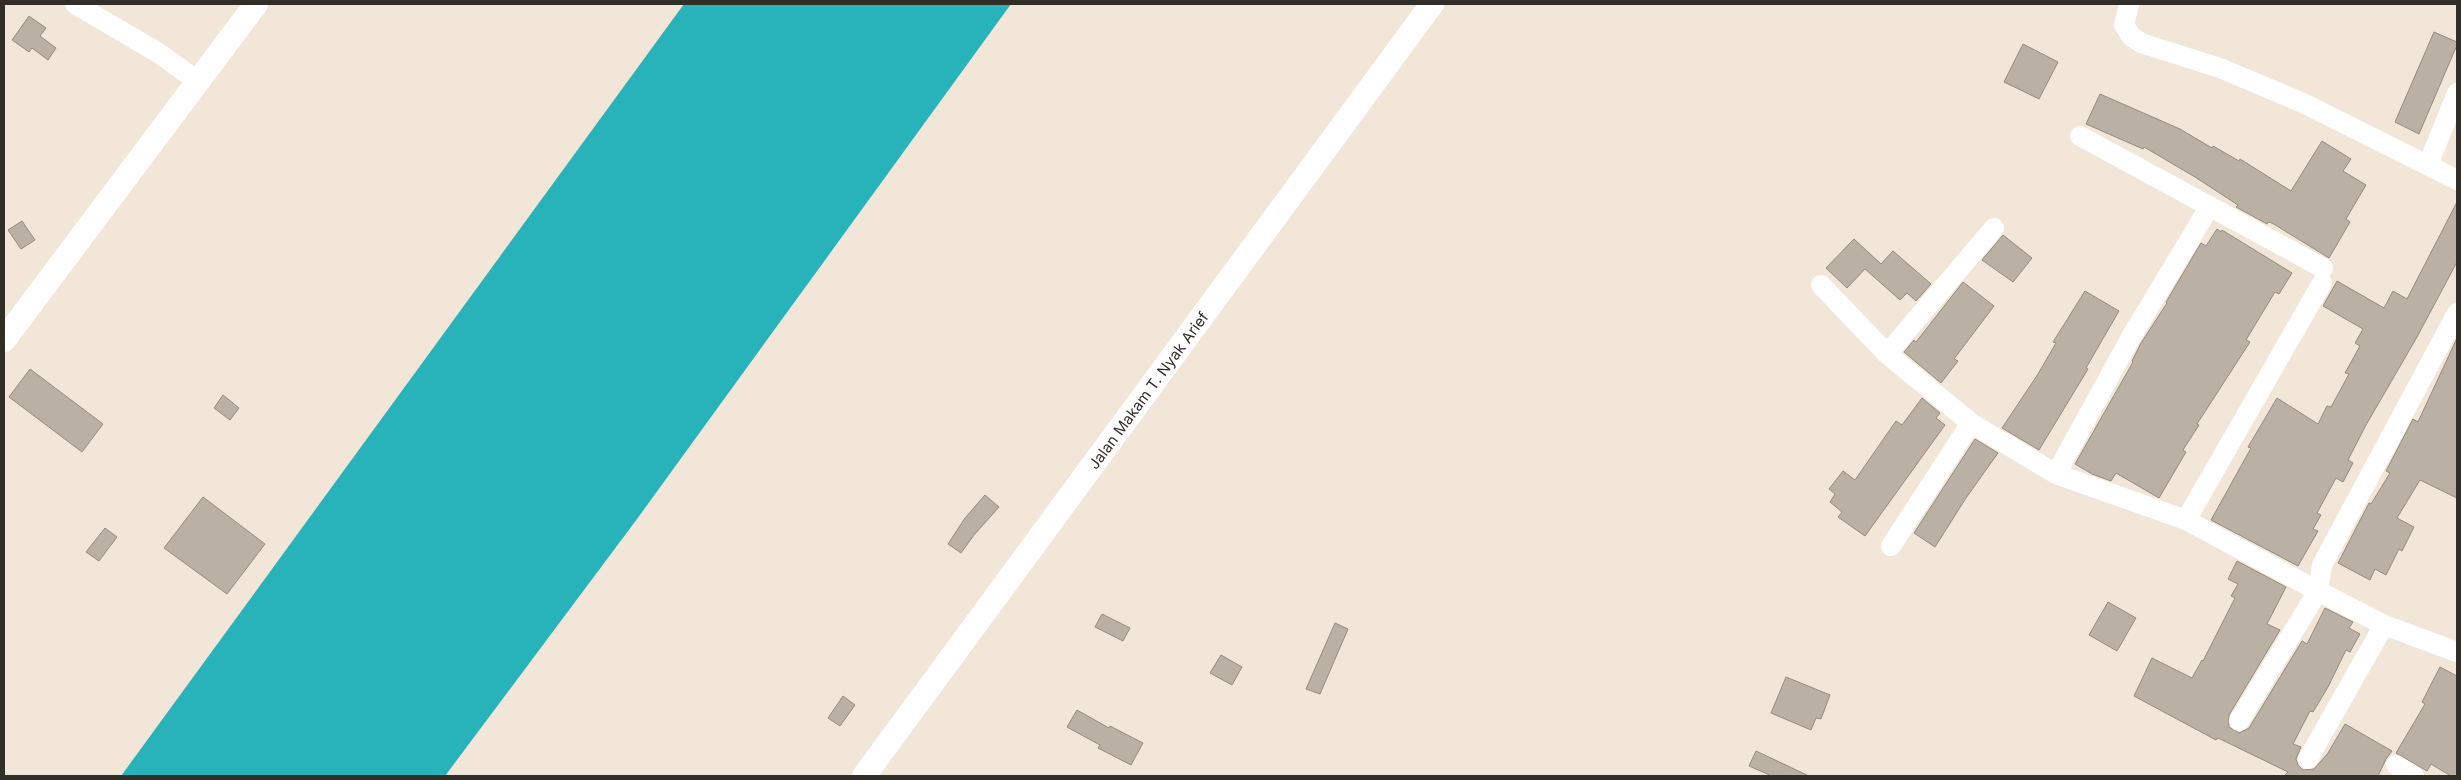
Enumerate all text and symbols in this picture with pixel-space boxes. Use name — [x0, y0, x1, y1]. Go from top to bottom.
street label: Jalan Makam T. Nyak Arief — [1084, 307, 1212, 473]

